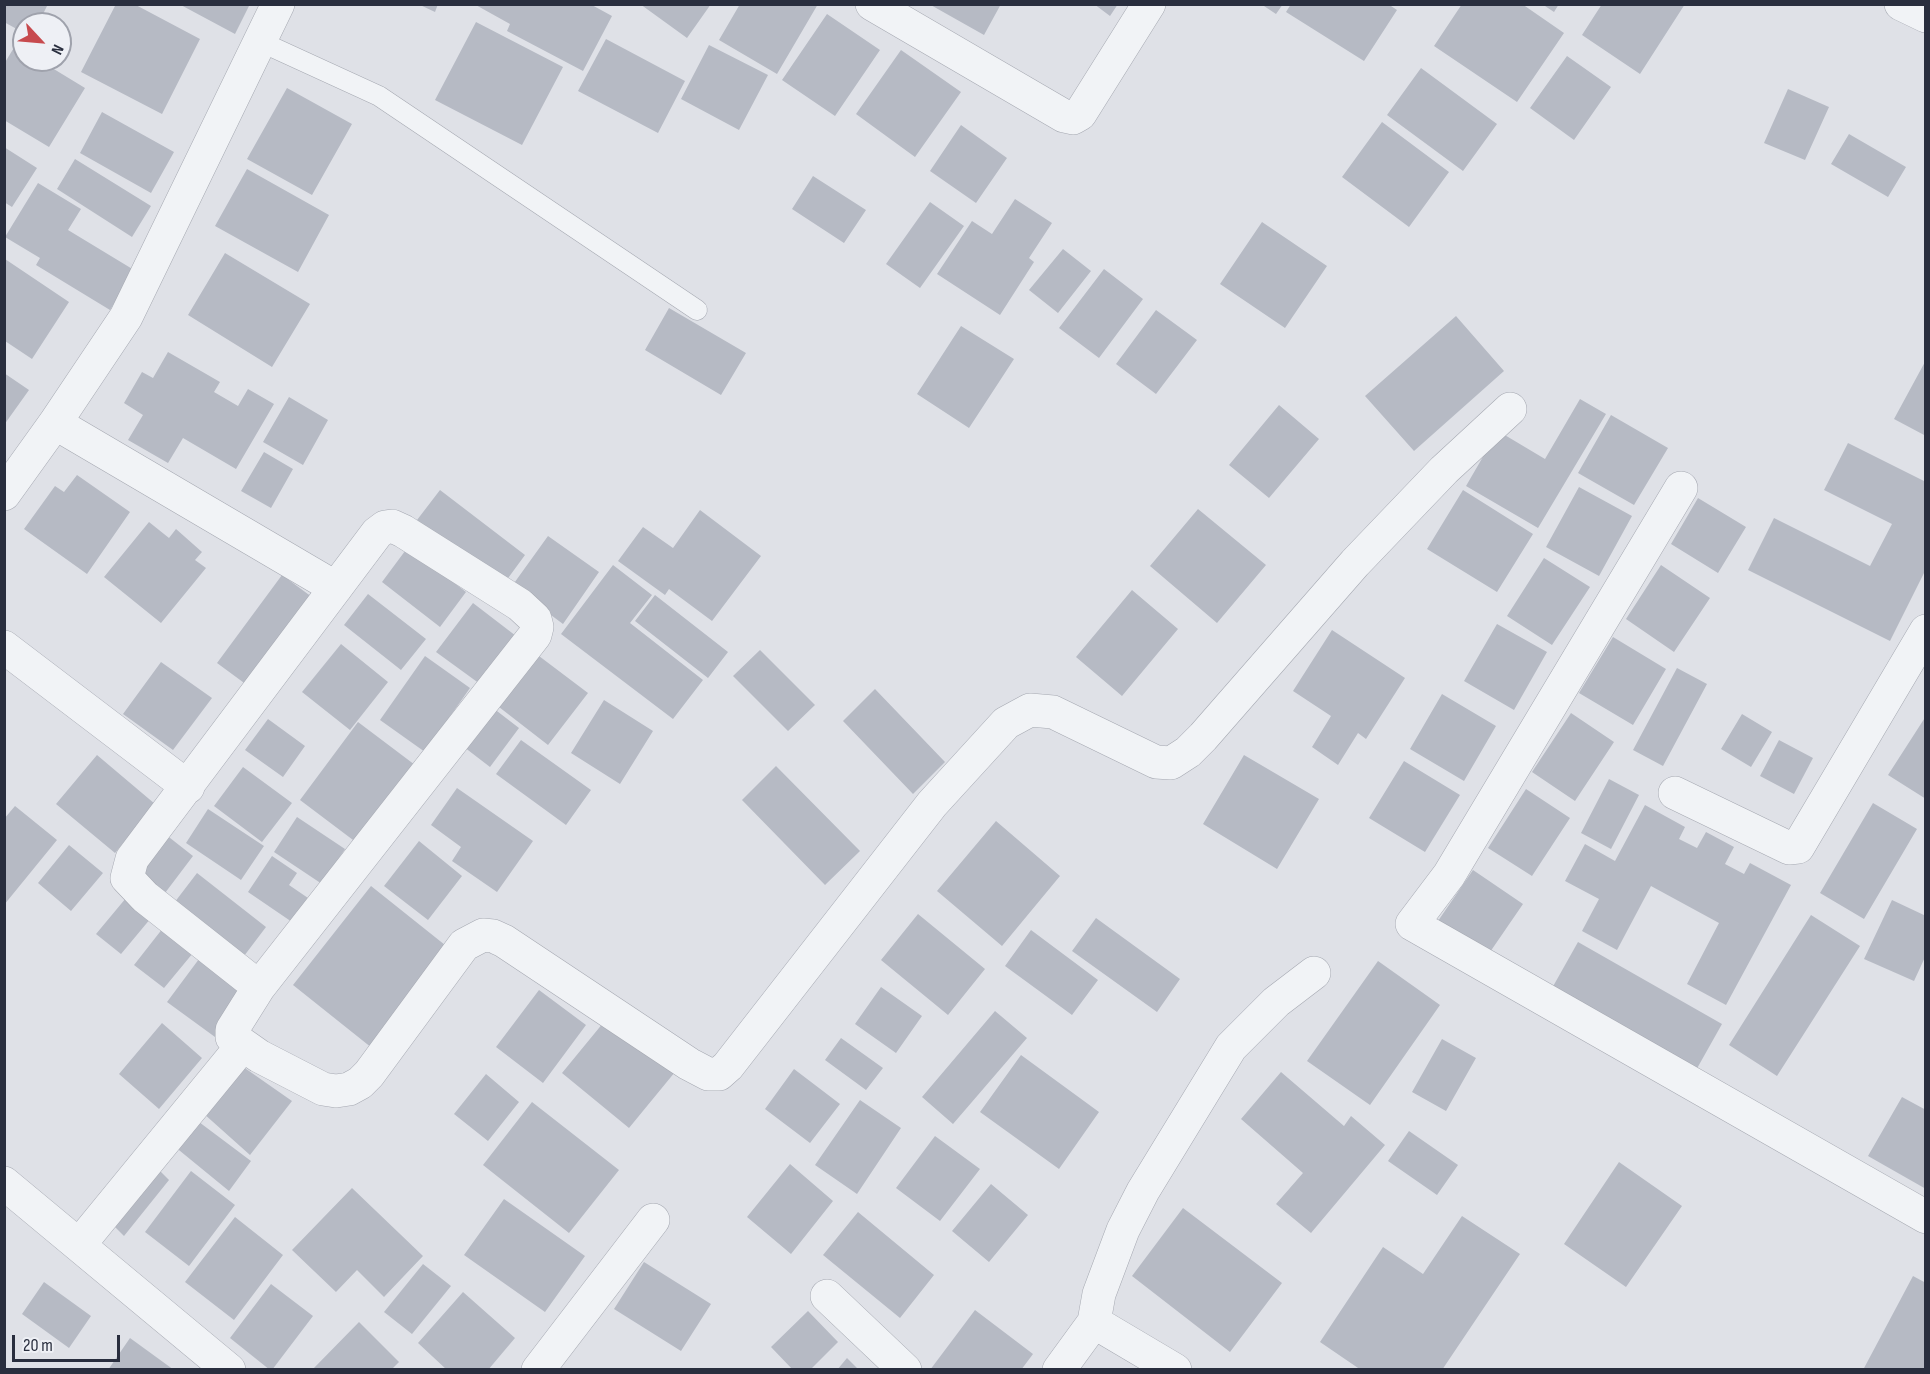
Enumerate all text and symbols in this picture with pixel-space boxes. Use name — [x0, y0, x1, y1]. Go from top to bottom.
north arrow — [12, 12, 72, 72]
text: N — [46, 41, 67, 57]
scale bar — [15, 1323, 123, 1361]
text: 20 m — [23, 1335, 53, 1356]

